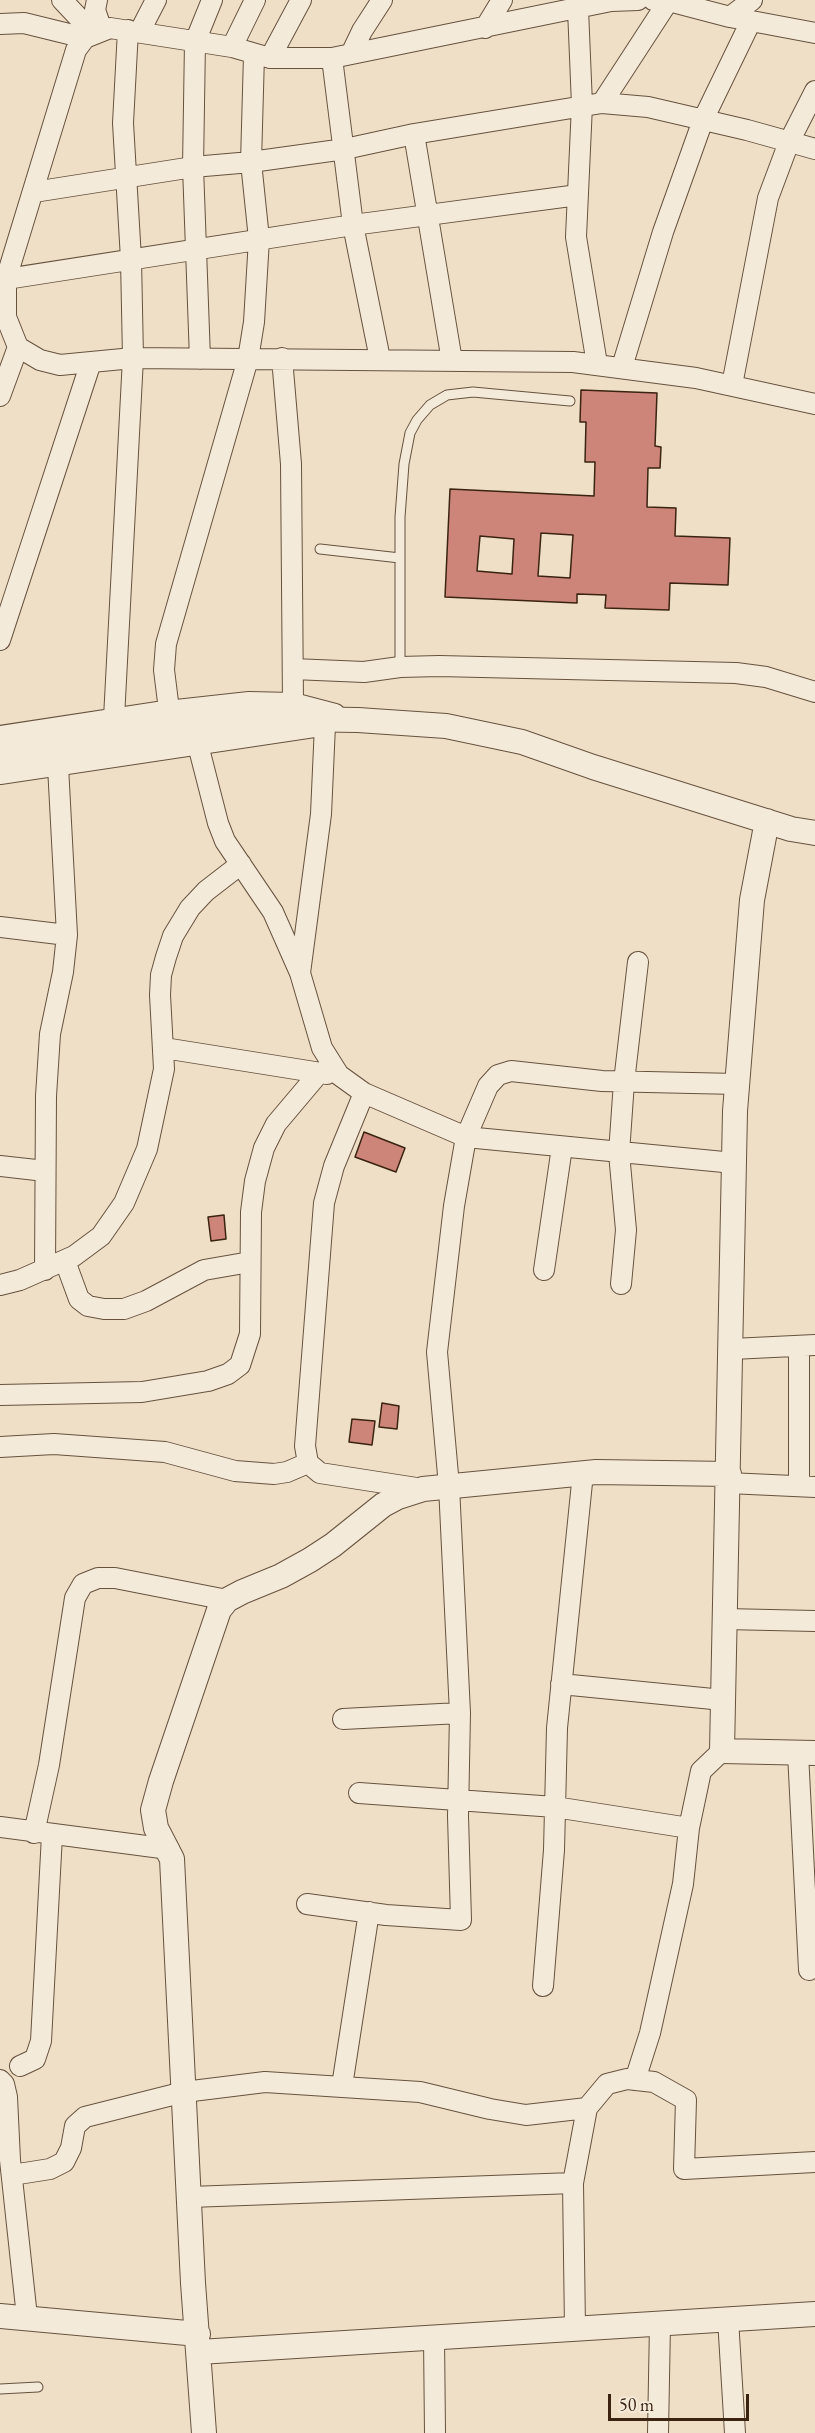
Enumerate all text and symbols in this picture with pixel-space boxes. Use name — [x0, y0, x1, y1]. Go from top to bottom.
scale bar — [611, 2382, 752, 2420]
text: 50 m — [619, 2393, 654, 2416]

